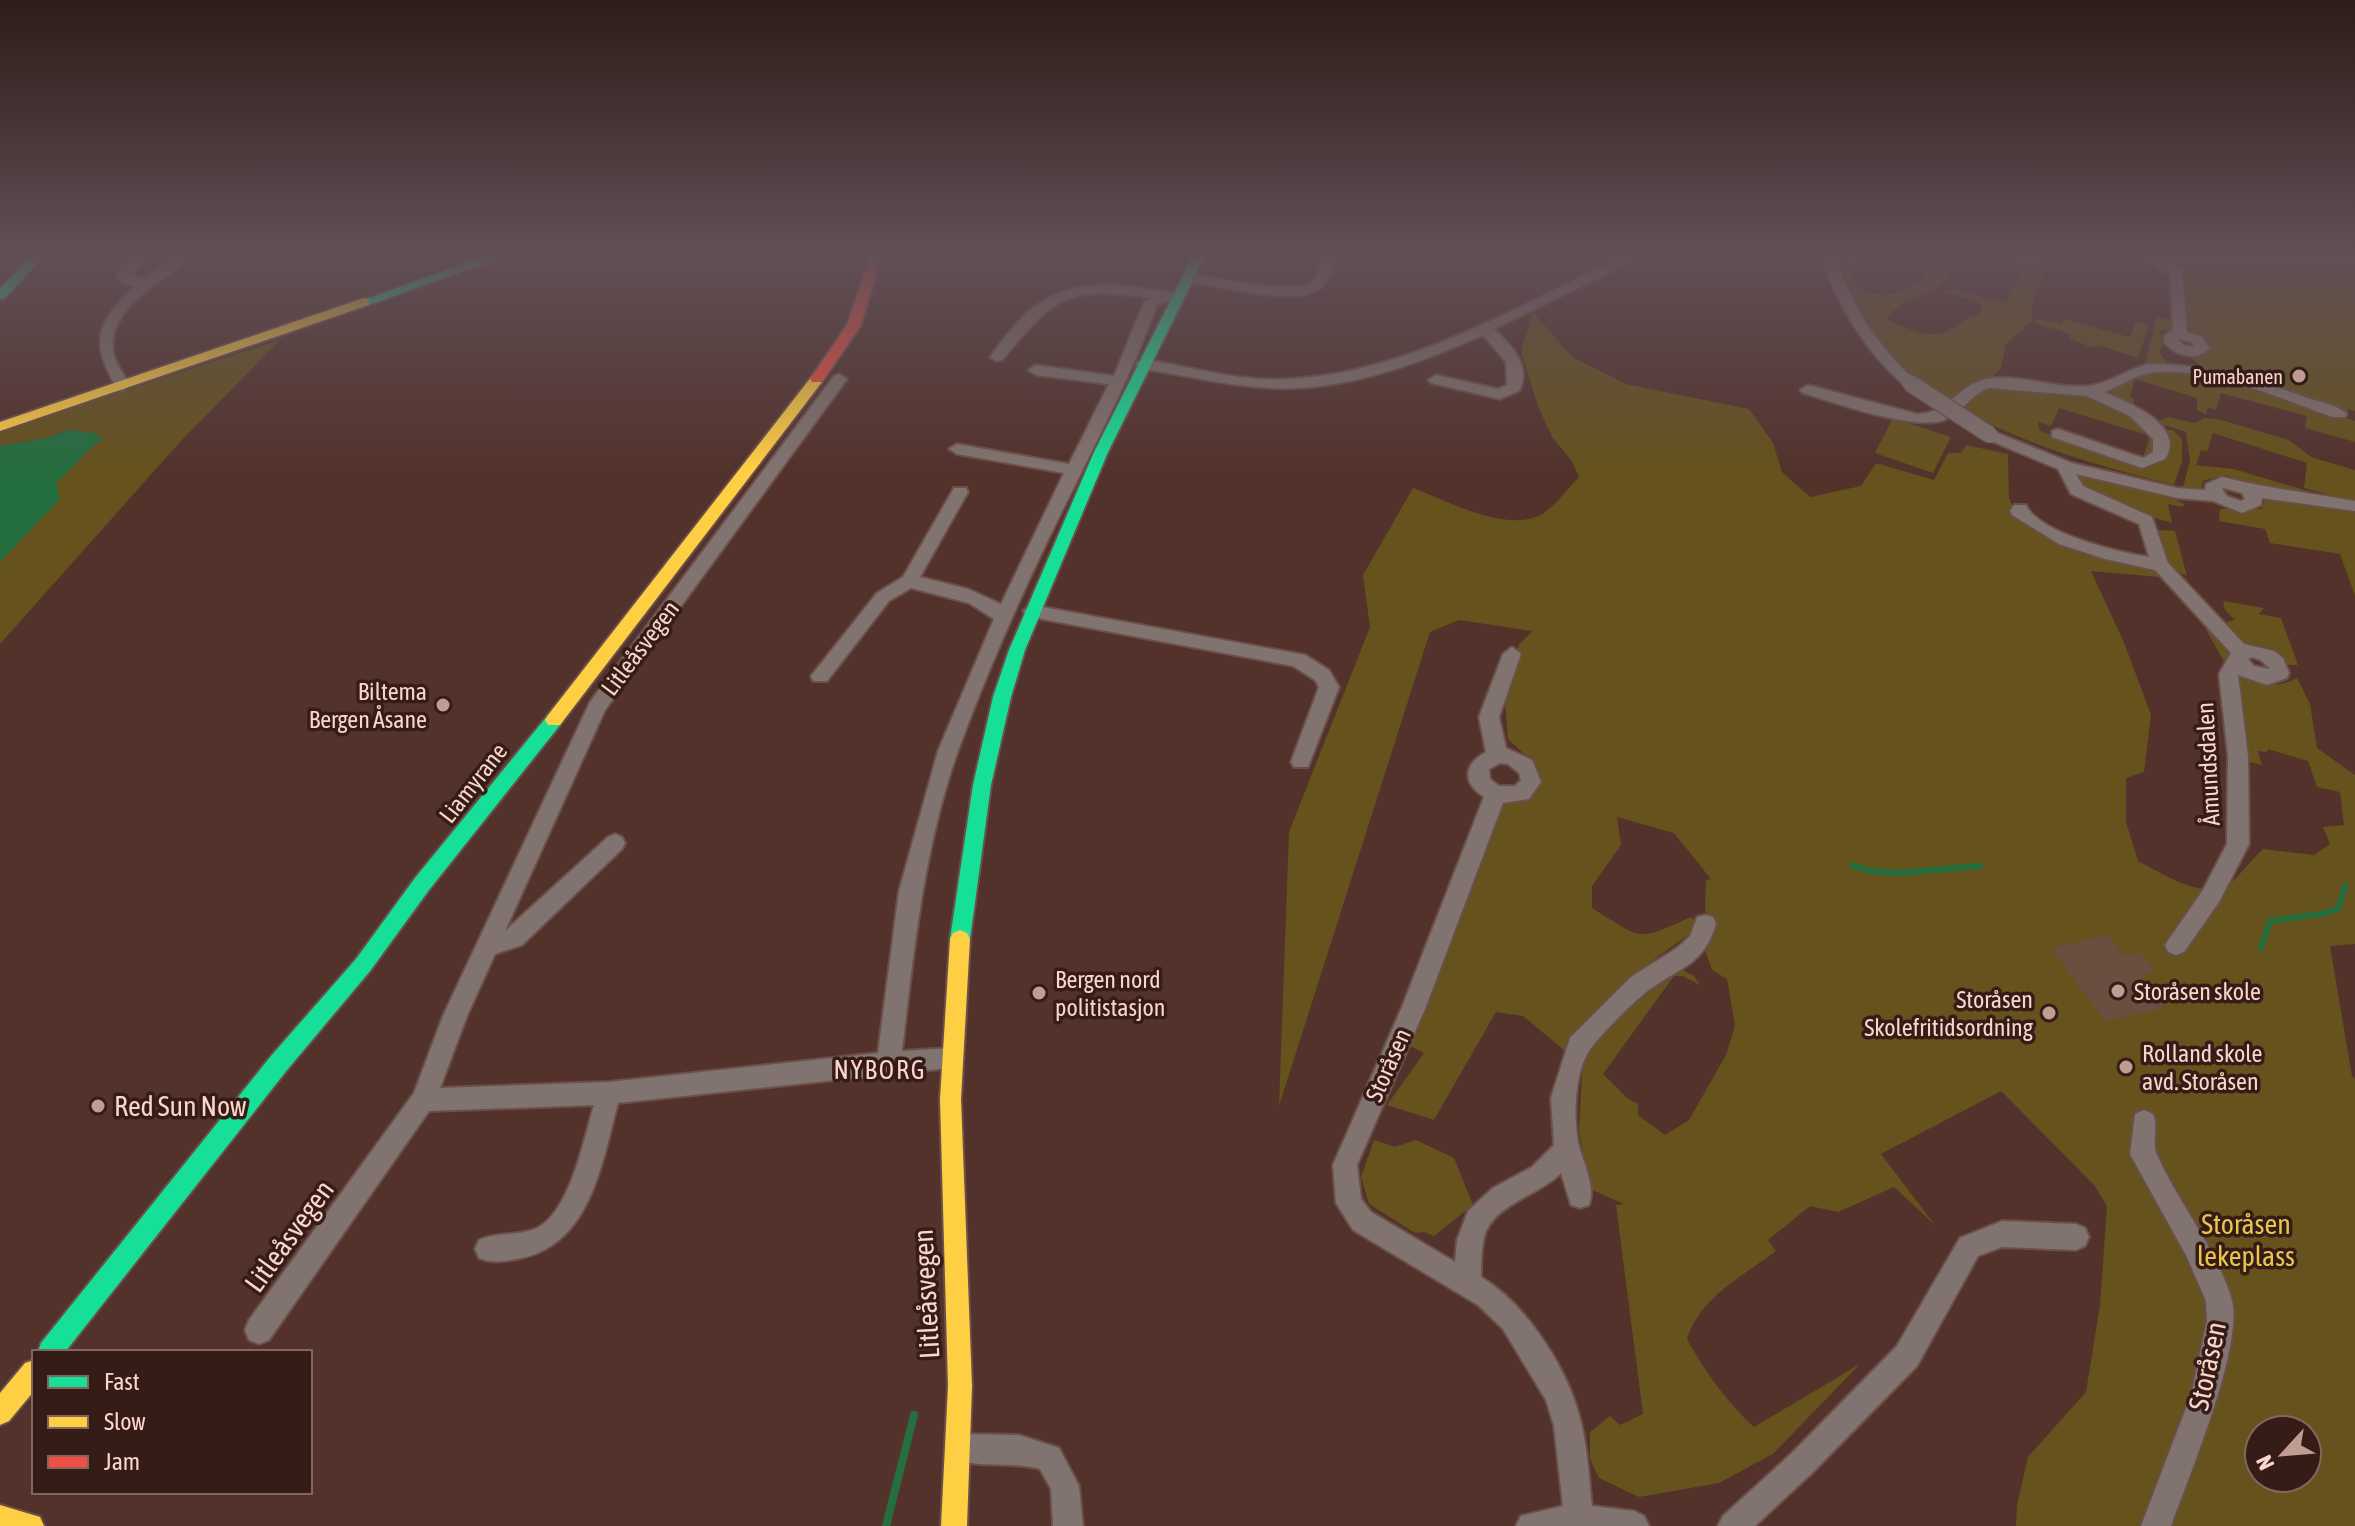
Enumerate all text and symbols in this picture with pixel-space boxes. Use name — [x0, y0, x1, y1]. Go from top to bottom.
place label: Pumabanen — [2193, 365, 2283, 388]
marker: Pumabanen — [2290, 367, 2308, 385]
street label: Litleåsvegen — [596, 595, 684, 701]
place label: Biltema Bergen Åsane — [309, 678, 427, 733]
marker: Biltema Bergen Åsane — [434, 696, 452, 714]
street label: Åmundsdalen — [2190, 702, 2225, 826]
street label: Liamyrane — [434, 738, 512, 828]
place label: Bergen nord politistasjon — [1055, 966, 1165, 1021]
place label: Storåsen skole — [2134, 978, 2261, 1005]
marker: Storåsen skole — [2109, 982, 2127, 1000]
marker: Bergen nord politistasjon — [1030, 984, 1048, 1002]
place label: Storåsen Skolefritidsordning — [1864, 986, 2034, 1041]
marker: Storåsen Skolefritidsordning — [2040, 1004, 2058, 1022]
street label: Storåsen — [1360, 1024, 1416, 1106]
place label: Rolland skole avd. Storåsen — [2142, 1040, 2262, 1095]
district label: NYBORG — [834, 1055, 926, 1085]
marker: Rolland skole avd. Storåsen — [2117, 1058, 2135, 1076]
place label: Red Sun Now — [114, 1090, 247, 1122]
marker: Red Sun Now — [89, 1097, 107, 1115]
street label: Litleåsvegen — [238, 1174, 340, 1298]
park label: Storåsen lekeplass — [2197, 1208, 2295, 1272]
street label: Litleåsvegen — [907, 1228, 945, 1360]
street label: Storåsen — [2182, 1319, 2232, 1413]
legend — [32, 1350, 312, 1494]
text: Fast — [104, 1368, 140, 1395]
text: Slow — [104, 1408, 146, 1435]
north arrow — [2243, 1414, 2323, 1494]
text: Jam — [104, 1448, 140, 1475]
text: N — [2250, 1451, 2280, 1474]

